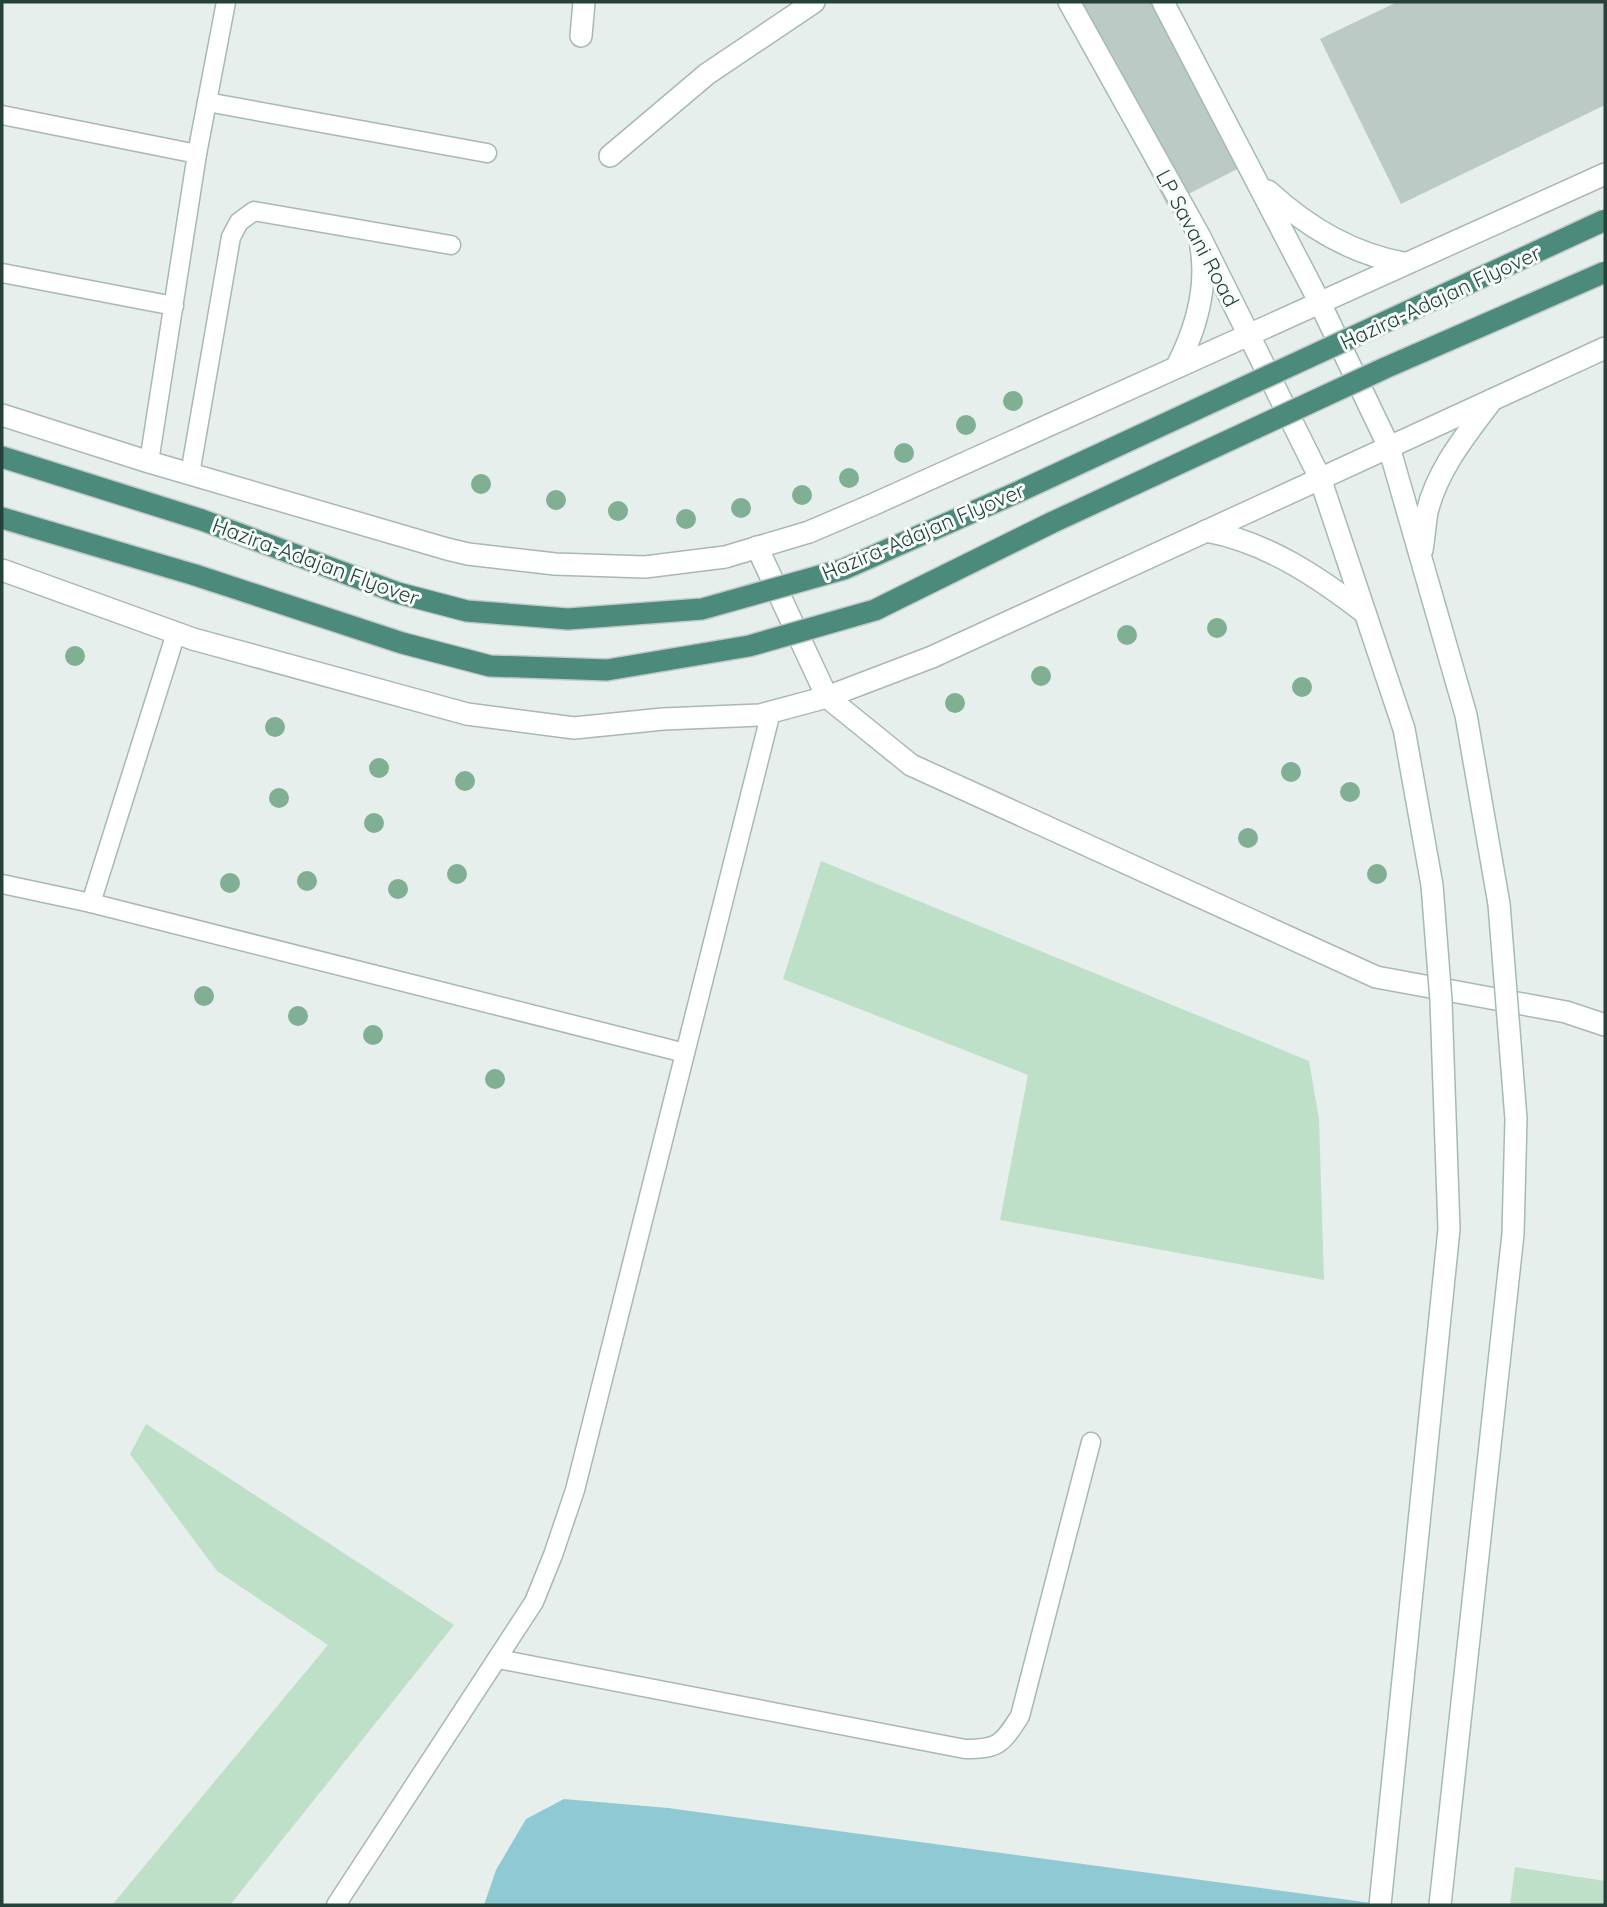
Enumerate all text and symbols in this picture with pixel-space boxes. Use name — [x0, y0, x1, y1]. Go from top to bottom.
street label: LP Savani Road — [1151, 165, 1245, 311]
street label: Hazira-Adajan Flyover — [1336, 239, 1544, 355]
street label: Hazira-Adajan Flyover — [817, 476, 1029, 586]
street label: Hazira-Adajan Flyover — [209, 511, 423, 611]

